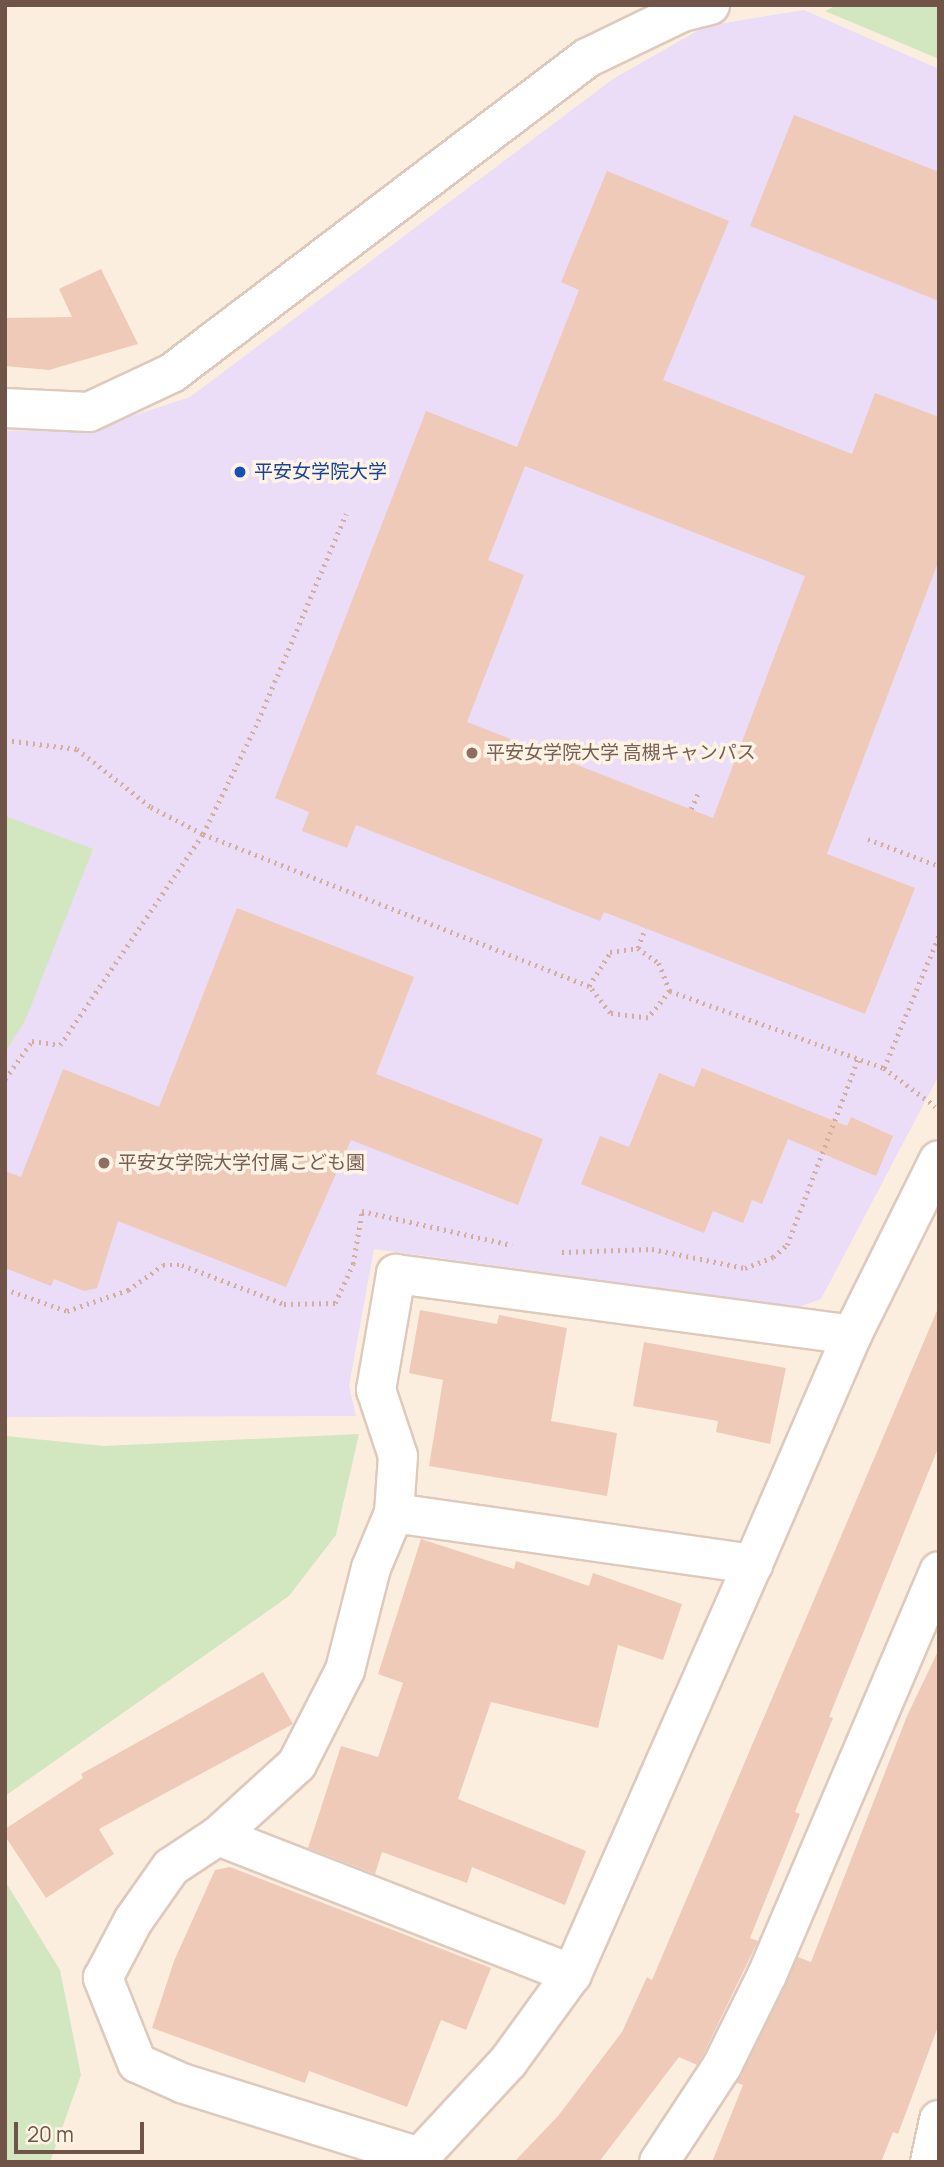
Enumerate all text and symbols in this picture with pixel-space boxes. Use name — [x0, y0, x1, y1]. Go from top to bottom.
place label: 平安女学院大学 — [254, 461, 387, 483]
marker: 平安女学院大学 — [232, 464, 248, 480]
place label: 平安女学院大学 高槻キャンパス — [486, 742, 756, 764]
marker: 平安女学院大学 高槻キャンパス — [464, 745, 480, 761]
place label: 平安女学院大学付属こども園 — [118, 1152, 365, 1174]
marker: 平安女学院大学付属こども園 — [96, 1155, 112, 1171]
scale bar — [18, 2108, 147, 2152]
text: 20 m — [27, 2120, 74, 2148]

